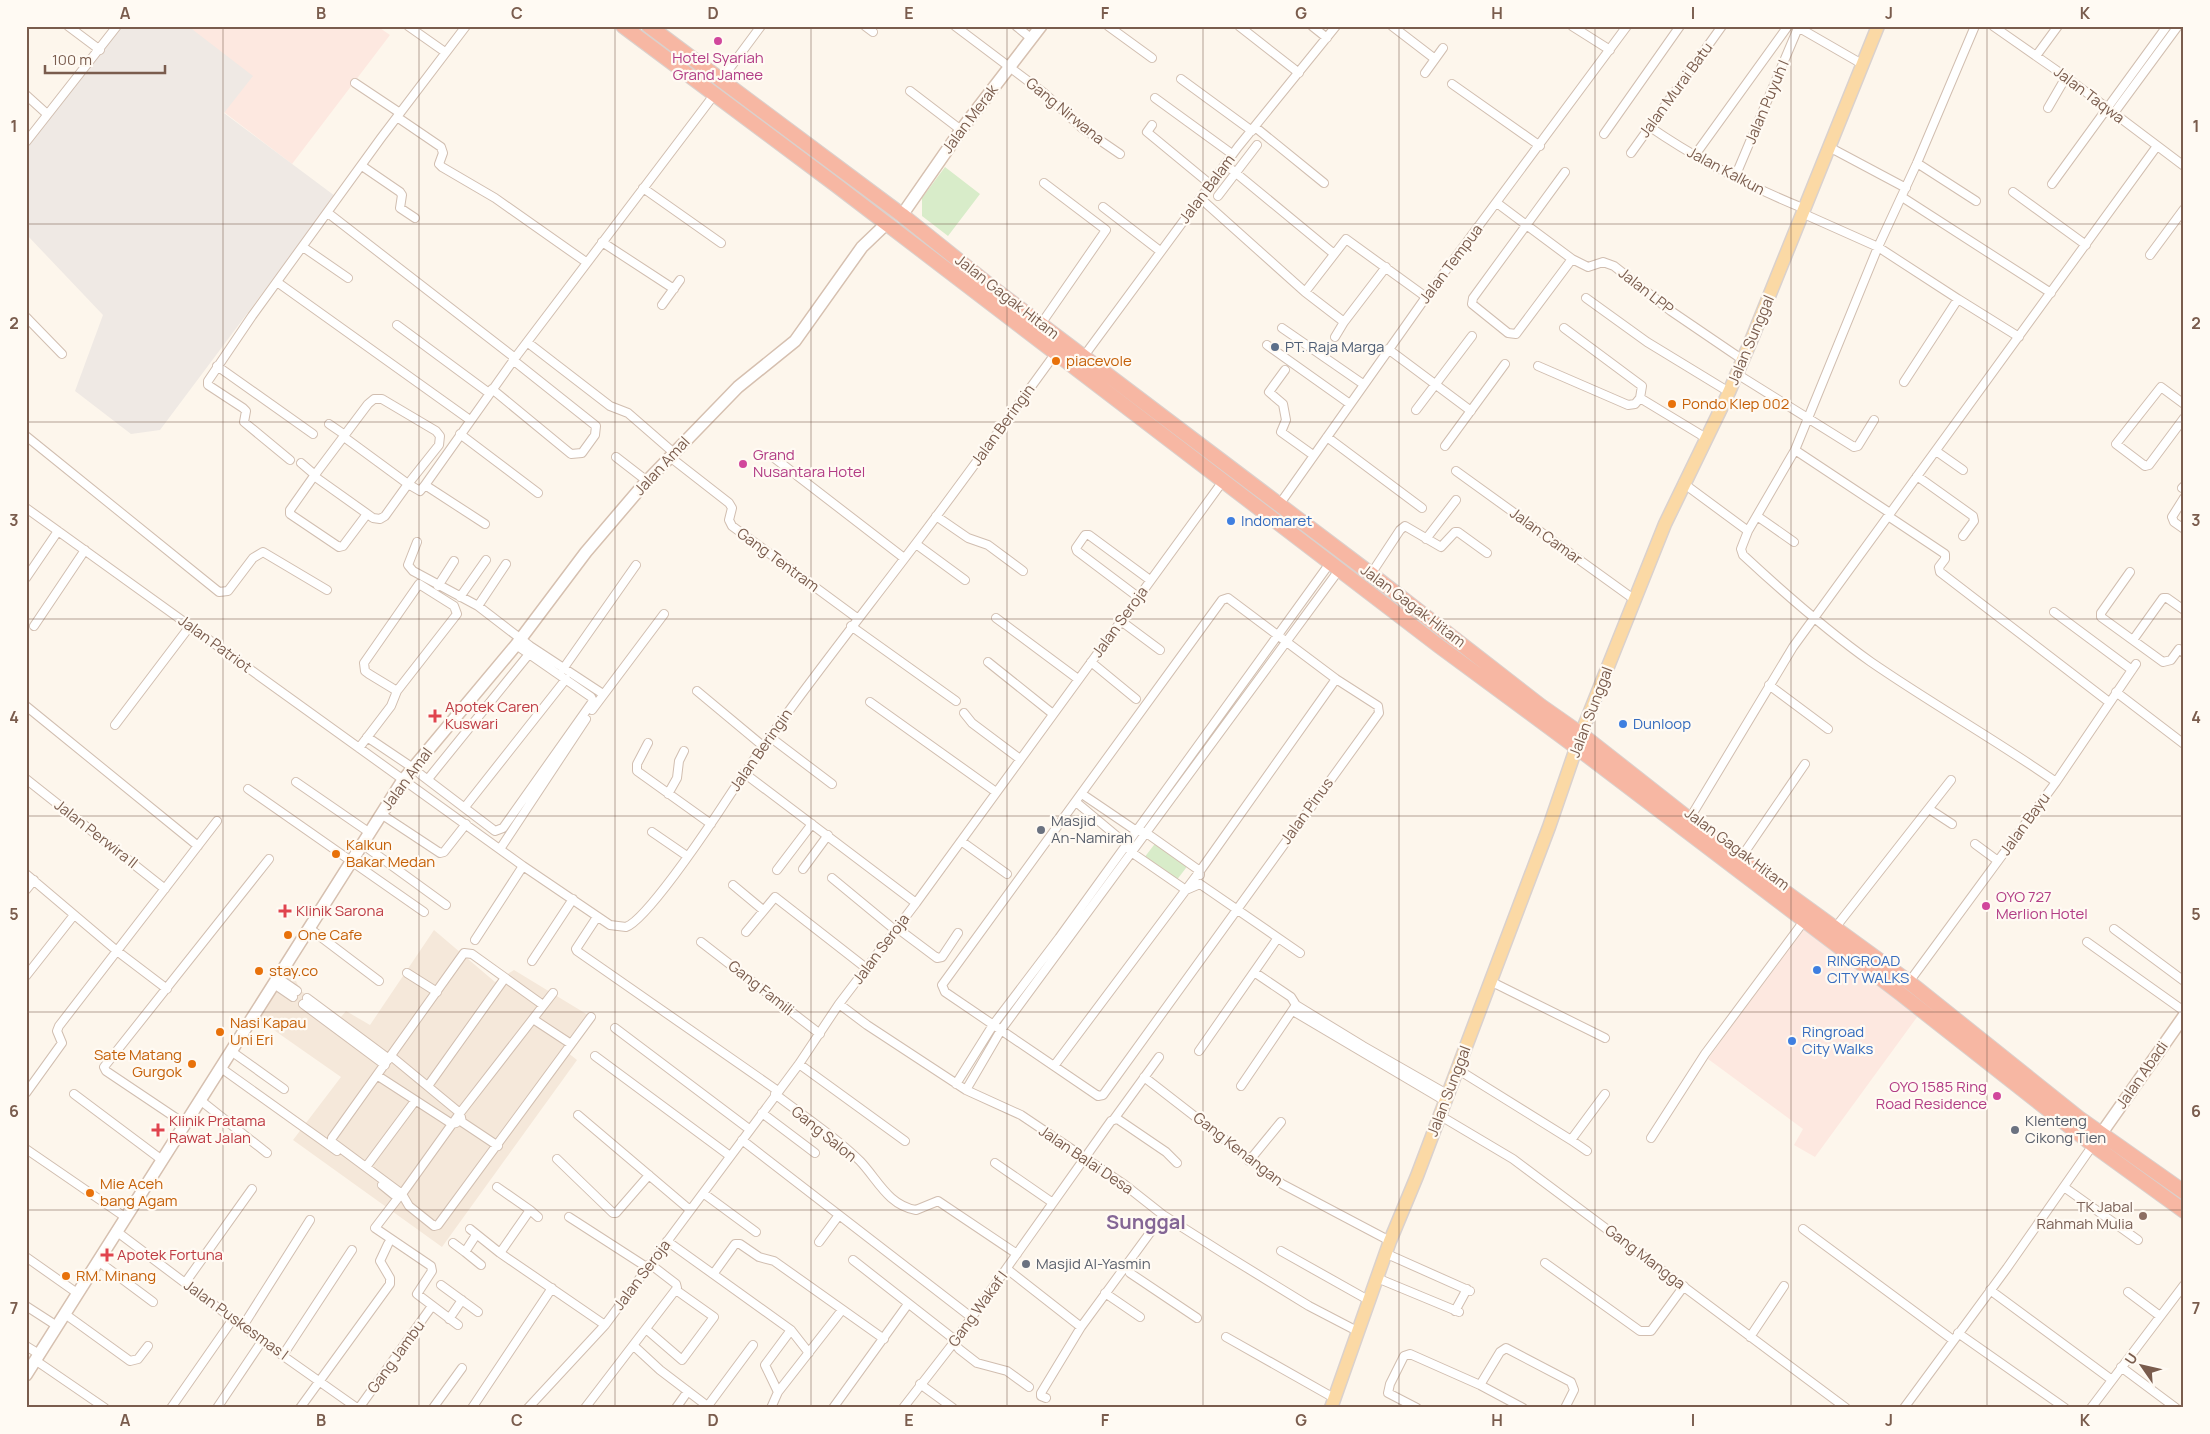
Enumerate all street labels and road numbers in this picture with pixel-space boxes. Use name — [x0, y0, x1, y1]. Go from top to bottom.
street label: Jalan Murai Batu — [1634, 38, 1717, 142]
street label: Jalan Puyuh I — [1739, 57, 1794, 147]
street label: Jalan Taqwa — [2050, 61, 2129, 128]
street label: Gang Nirwana — [1022, 72, 1109, 149]
street label: Jalan Merak — [937, 79, 1003, 157]
street label: Jalan Kalkun — [1684, 141, 1769, 200]
street label: Jalan Balam — [1174, 150, 1239, 227]
street label: Jalan Tempua — [1414, 220, 1487, 308]
street label: Jalan Gagak Hitam — [951, 249, 1064, 344]
street label: Jalan LPP — [1614, 262, 1678, 319]
street label: Jalan Sunggal — [1722, 292, 1779, 388]
street label: Jalan Beringin — [966, 380, 1039, 470]
street label: Jalan Amal — [629, 432, 694, 500]
street label: Jalan Camar — [1506, 502, 1587, 569]
street label: Gang Tentram — [733, 523, 824, 597]
street label: Jalan Gagak Hitam — [1356, 559, 1470, 652]
street label: Jalan Seroja — [1087, 582, 1153, 662]
street label: Jalan Patriot — [174, 610, 256, 677]
street label: Jalan Sunggal — [1564, 663, 1617, 760]
street label: Jalan Beringin — [724, 704, 797, 795]
street label: Jalan Amal — [376, 743, 437, 814]
street label: Jalan Pinus — [1275, 773, 1338, 848]
street label: Jalan Bayu — [1995, 788, 2055, 859]
street label: Jalan Perwira II — [50, 794, 142, 873]
street label: Jalan Gagak Hitam — [1680, 802, 1794, 895]
street label: Jalan Seroja — [847, 909, 914, 988]
street label: Gang Famili — [724, 955, 799, 1020]
street label: Jalan Abadi — [2111, 1037, 2173, 1113]
street label: Jalan Sunggal — [1422, 1042, 1475, 1139]
street label: Gang Salon — [787, 1101, 862, 1167]
street label: Gang Kenangan — [1189, 1107, 1288, 1190]
street label: Jalan Balai Desa — [1035, 1120, 1138, 1199]
street label: Gang Mangga — [1601, 1219, 1690, 1294]
street label: Jalan Seroja — [608, 1235, 675, 1314]
street label: Gang Wakaf I — [943, 1267, 1012, 1351]
street label: Jalan Puskesmas I — [180, 1275, 293, 1365]
street label: Gang Jambu — [362, 1316, 429, 1397]

